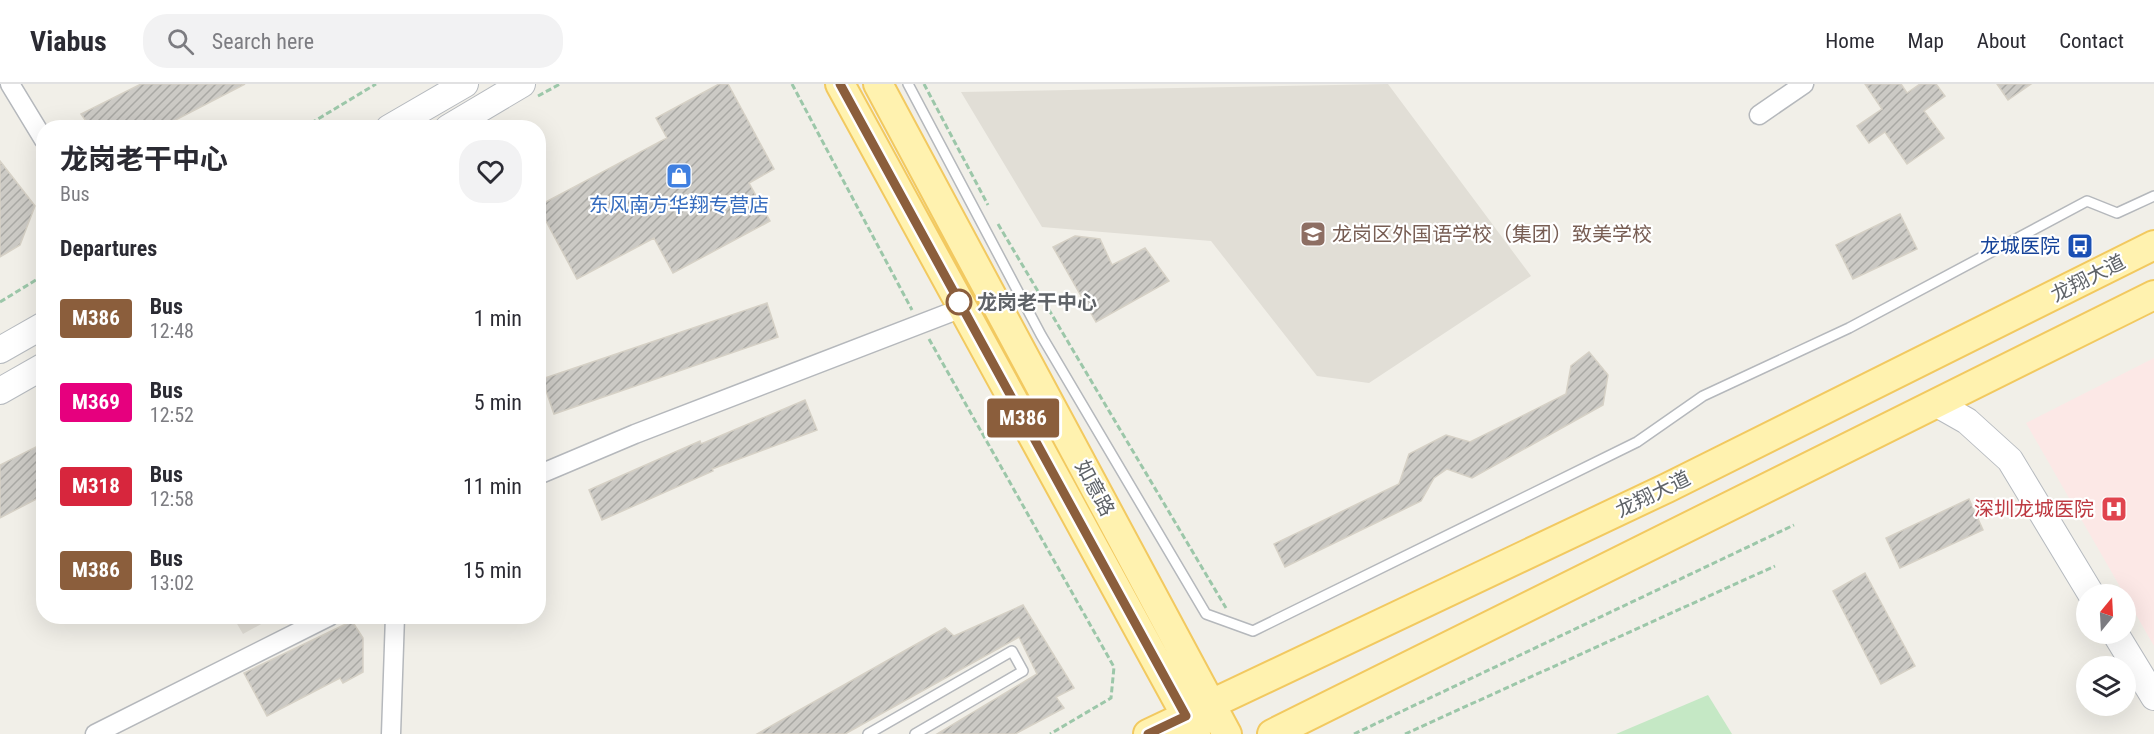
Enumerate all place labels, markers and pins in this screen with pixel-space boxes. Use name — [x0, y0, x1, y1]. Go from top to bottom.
shop icon: 东风南方华翔专营店 — [664, 161, 694, 191]
place label: 东风南方华翔专营店 — [589, 193, 769, 217]
school or university icon: 龙岗区外国语学校（集团）致美学校 — [1298, 219, 1328, 249]
place label: 龙岗区外国语学校（集团）致美学校 — [1332, 222, 1652, 246]
bus stop icon: 龙城医院 — [2065, 231, 2095, 261]
place label: 龙城医院 — [1980, 234, 2060, 258]
marker: 龙岗老干中心 — [946, 289, 972, 315]
place label: 龙岗老干中心 — [977, 290, 1097, 314]
hospital icon: 深圳龙城医院 — [2099, 494, 2129, 524]
place label: 深圳龙城医院 — [1974, 497, 2094, 521]

